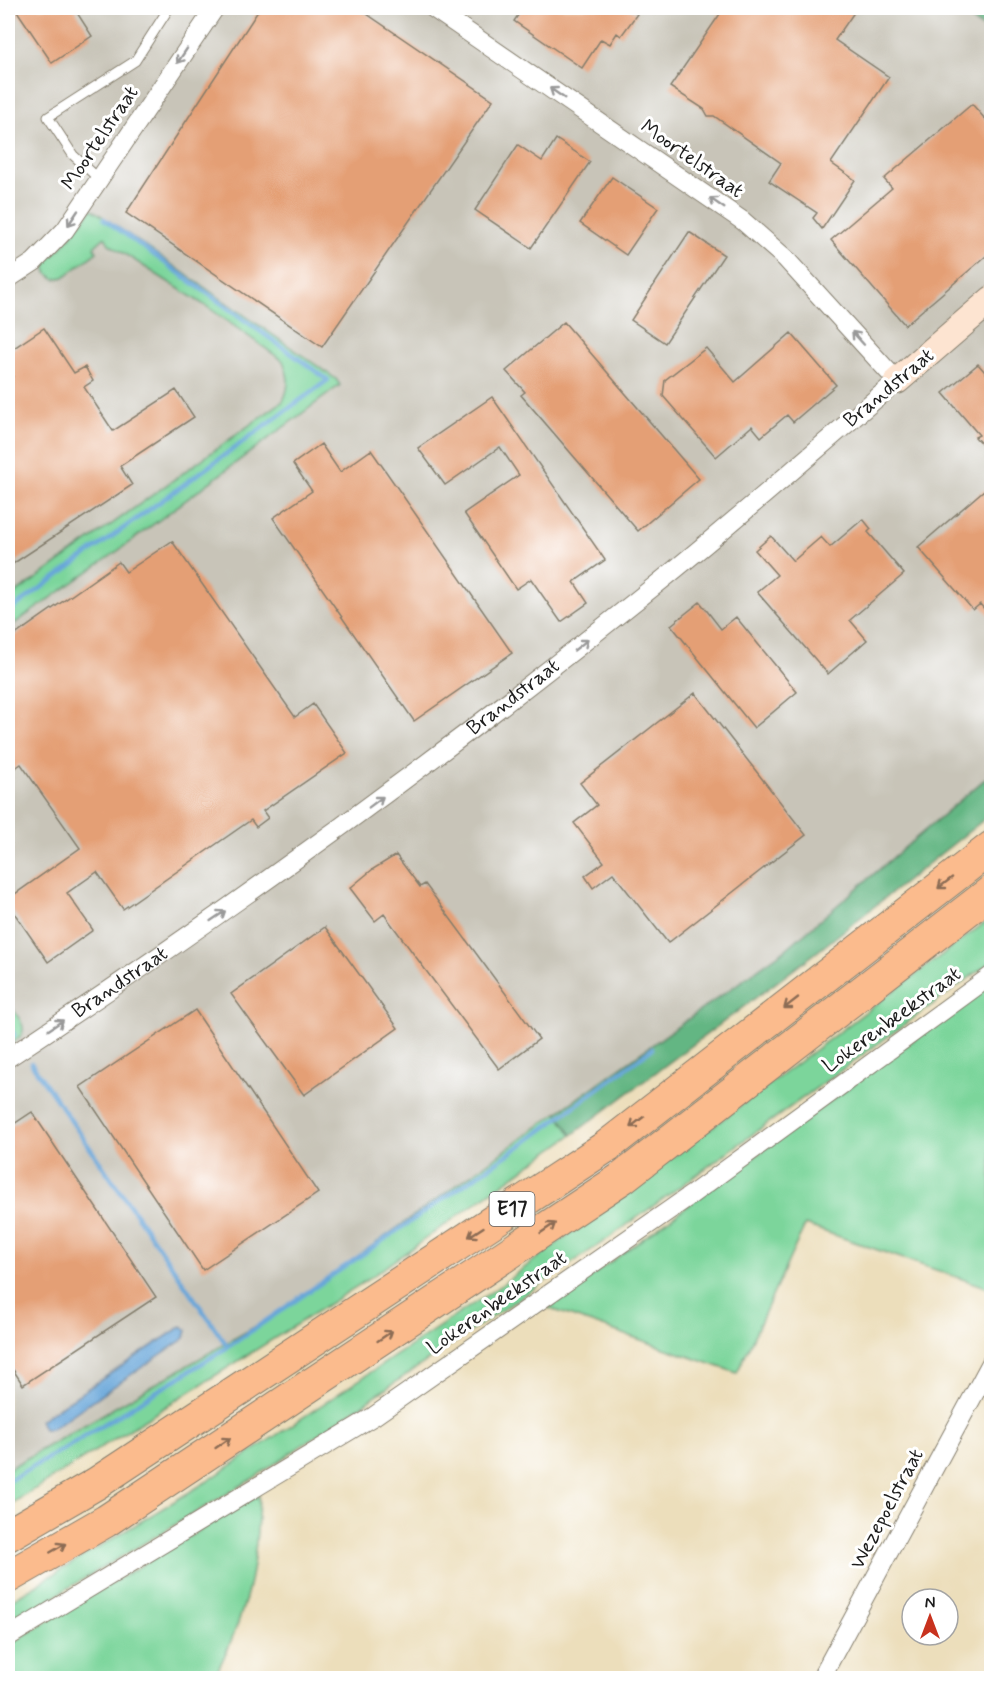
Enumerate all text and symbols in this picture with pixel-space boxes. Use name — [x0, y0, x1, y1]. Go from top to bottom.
one-way arrow — [176, 47, 188, 64]
street label: Moortelstraat — [55, 80, 145, 196]
one-way arrow — [549, 87, 565, 99]
street label: Moortelstraat — [635, 113, 749, 205]
one-way arrow — [709, 197, 726, 210]
one-way arrow — [67, 209, 79, 225]
one-way arrow — [851, 331, 865, 346]
street label: Brandstraat — [838, 342, 940, 434]
one-way arrow — [572, 638, 588, 651]
street label: Brandstraat — [461, 652, 566, 742]
one-way arrow — [368, 796, 384, 809]
one-way arrow — [938, 877, 954, 889]
one-way arrow — [209, 909, 226, 922]
street label: Brandstraat — [67, 940, 174, 1025]
street label: Lokerenbeekstraat — [817, 960, 967, 1080]
one-way arrow — [784, 996, 800, 1009]
one-way arrow — [48, 1019, 64, 1031]
one-way arrow — [630, 1116, 646, 1129]
road number: E17 — [490, 1192, 534, 1226]
one-way arrow — [539, 1221, 556, 1234]
one-way arrow — [469, 1226, 485, 1238]
street label: Lokerenbeekstraat — [421, 1244, 573, 1362]
one-way arrow — [377, 1329, 394, 1342]
one-way arrow — [214, 1437, 231, 1449]
street label: Wezepoelstraat — [843, 1444, 931, 1574]
one-way arrow — [49, 1542, 67, 1553]
north arrow — [900, 1587, 960, 1647]
text: N — [925, 1593, 935, 1614]

